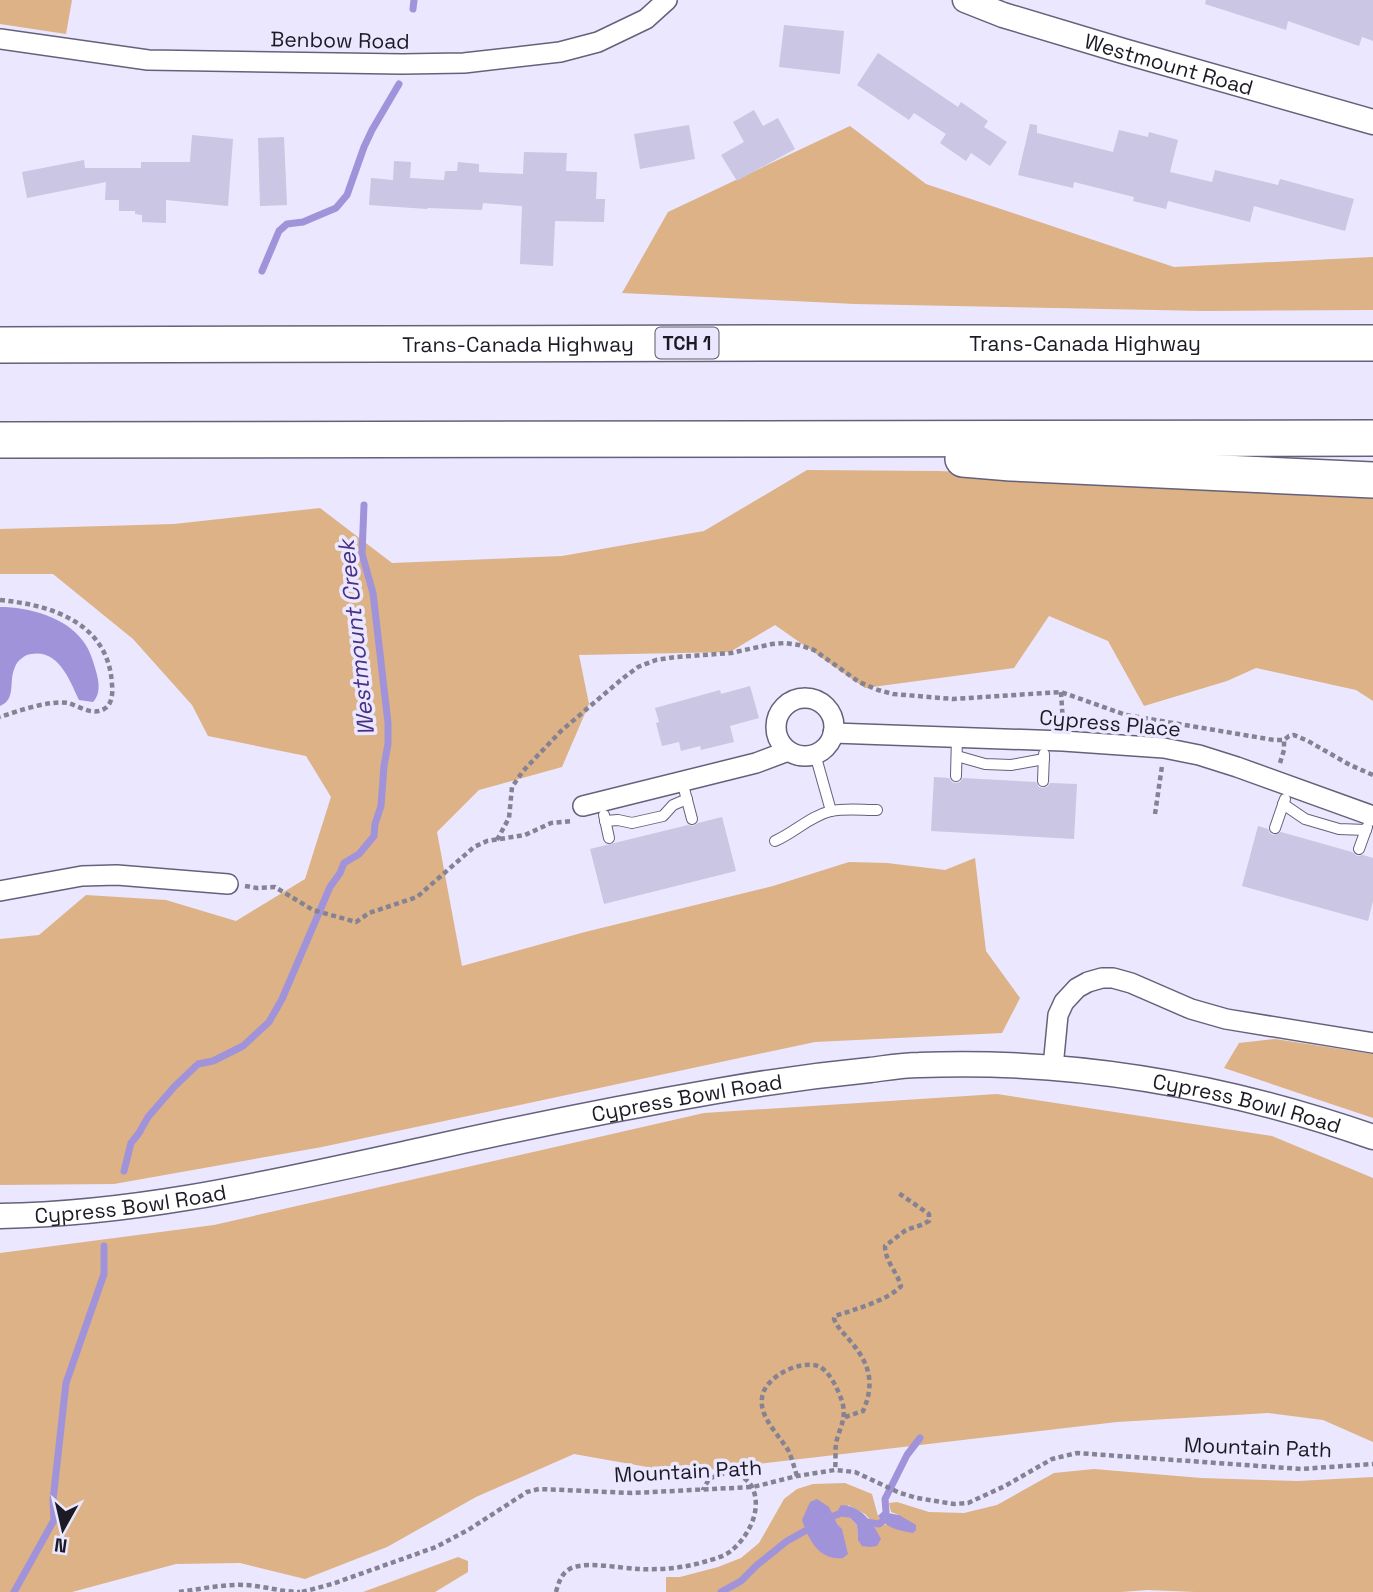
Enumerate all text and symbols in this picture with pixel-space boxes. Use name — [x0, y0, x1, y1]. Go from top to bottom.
street label: Benbow Road — [270, 25, 410, 55]
street label: Westmount Road — [1082, 27, 1257, 101]
road number: TCH 1 — [656, 328, 718, 358]
street label: Trans-Canada Highway — [402, 330, 634, 357]
street label: Trans-Canada Highway — [969, 330, 1201, 357]
water label: Westmount Creek — [331, 536, 381, 737]
street label: Cypress Place — [1038, 703, 1182, 743]
street label: Cypress Bowl Road — [589, 1067, 784, 1127]
street label: Cypress Bowl Road — [1151, 1067, 1345, 1139]
street label: Cypress Bowl Road — [34, 1178, 228, 1228]
street label: Mountain Path — [1184, 1431, 1332, 1463]
street label: Mountain Path — [613, 1454, 763, 1488]
north arrow — [28, 1494, 98, 1564]
text: N — [53, 1532, 69, 1559]

